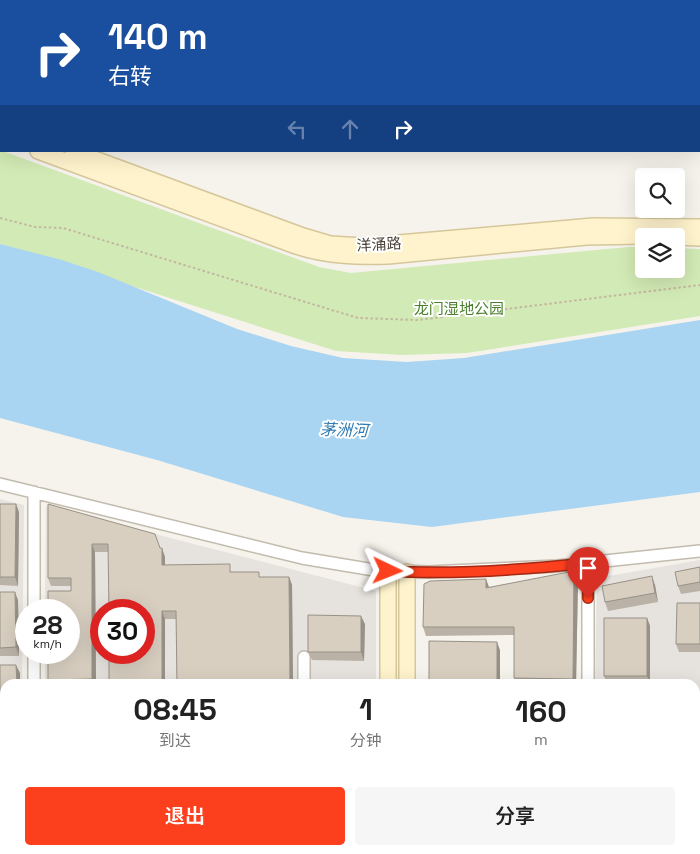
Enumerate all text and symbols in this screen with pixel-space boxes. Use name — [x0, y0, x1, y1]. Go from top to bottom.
text: 140 m — [108, 15, 208, 59]
icon: right — [25, 20, 90, 85]
text: 右转 — [108, 62, 152, 90]
icon: left — [283, 115, 311, 143]
icon: ahead — [336, 115, 364, 143]
icon: right — [389, 115, 417, 143]
map controls — [635, 168, 685, 278]
button: search — [635, 168, 685, 218]
button: layers — [635, 228, 685, 278]
street label: 洋涌路 — [356, 233, 402, 255]
park label: 龙门湿地公园 — [414, 299, 504, 318]
water label: 茅洲河 — [320, 419, 371, 441]
position arrow — [361, 544, 413, 596]
pin — [567, 547, 609, 598]
icon: arrive — [574, 554, 602, 582]
speed limit sign: 30 — [90, 599, 155, 664]
text: 28 — [33, 609, 62, 641]
text: km/h — [33, 636, 62, 652]
text: 08:45 — [133, 690, 217, 729]
text: 1 — [359, 690, 373, 729]
text: 160 — [515, 692, 567, 731]
text: m — [534, 729, 548, 750]
text: 到达 — [159, 730, 191, 751]
text: 分钟 — [350, 730, 382, 751]
button: 退出 — [25, 787, 345, 845]
button: 分享 — [355, 787, 675, 845]

